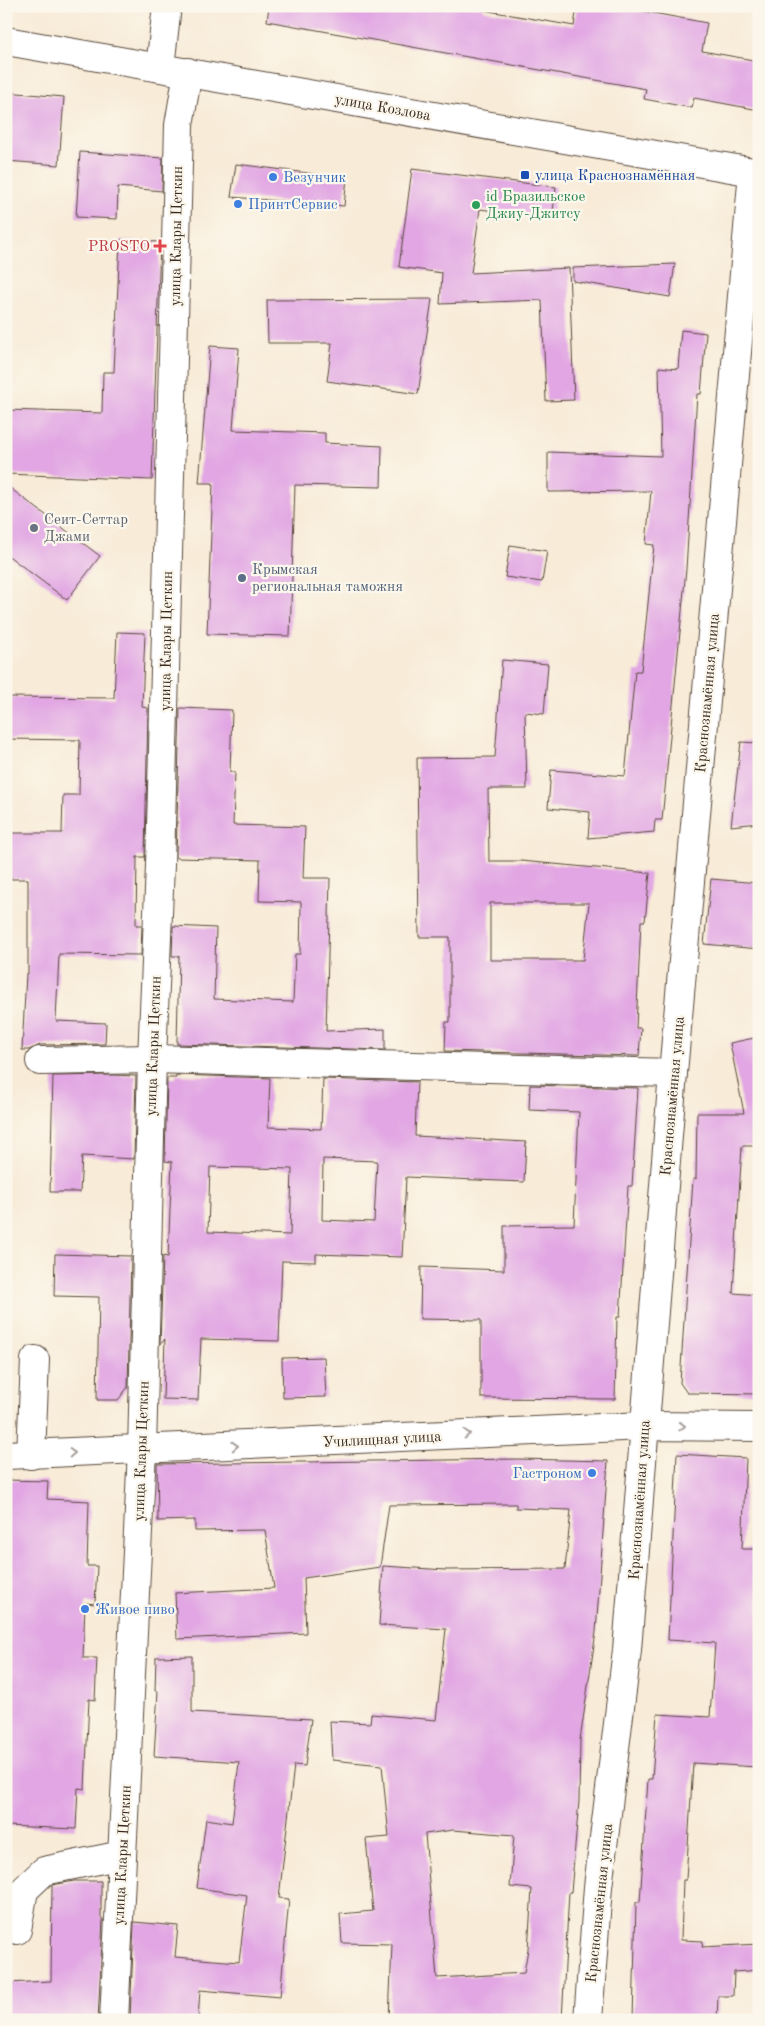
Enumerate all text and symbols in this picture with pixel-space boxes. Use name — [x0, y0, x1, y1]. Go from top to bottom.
street label: улица Козлова — [334, 93, 432, 124]
street label: улица Клары Цеткин — [169, 166, 186, 306]
marker: улица Краснознамённая — [519, 169, 531, 181]
place label: улица Краснознамённая — [535, 169, 695, 184]
marker: Везунчик — [267, 171, 279, 183]
place label: Везунчик — [283, 171, 347, 186]
place label: id Бразильское Джиу-Джитсу — [486, 190, 586, 222]
marker: ПринтСервис — [232, 198, 244, 210]
place label: ПринтСервис — [248, 198, 338, 213]
marker: id Бразильское Джиу-Джитсу — [470, 199, 482, 211]
place label: PROSTO — [88, 240, 150, 255]
marker: PROSTO — [154, 240, 166, 252]
place label: Сеит-Сеттар Джами — [44, 513, 128, 545]
marker: Сеит-Сеттар Джами — [28, 522, 40, 534]
place label: Крымская региональная таможня — [252, 563, 403, 595]
street label: улица Клары Цеткин — [159, 571, 176, 711]
marker: Крымская региональная таможня — [236, 572, 248, 584]
street label: Краснознамённая улица — [694, 612, 723, 774]
street label: улица Клары Цеткин — [145, 976, 164, 1116]
street label: Краснознамённая улица — [659, 1015, 688, 1177]
street label: улица Клары Цеткин — [133, 1381, 152, 1521]
street label: Краснознамённая улица — [627, 1419, 654, 1581]
one-way arrow — [678, 1421, 686, 1431]
one-way arrow — [463, 1429, 471, 1440]
street label: Училищная улица — [322, 1430, 442, 1451]
one-way arrow — [231, 1440, 239, 1451]
one-way arrow — [69, 1448, 77, 1459]
place label: Гастроном — [513, 1467, 582, 1482]
marker: Гастроном — [586, 1467, 598, 1479]
marker: Живое пиво — [79, 1603, 91, 1615]
place label: Живое пиво — [95, 1603, 175, 1618]
street label: улица Клары Цеткин — [112, 1785, 135, 1925]
street label: Краснознамённая улица — [585, 1822, 616, 1984]

